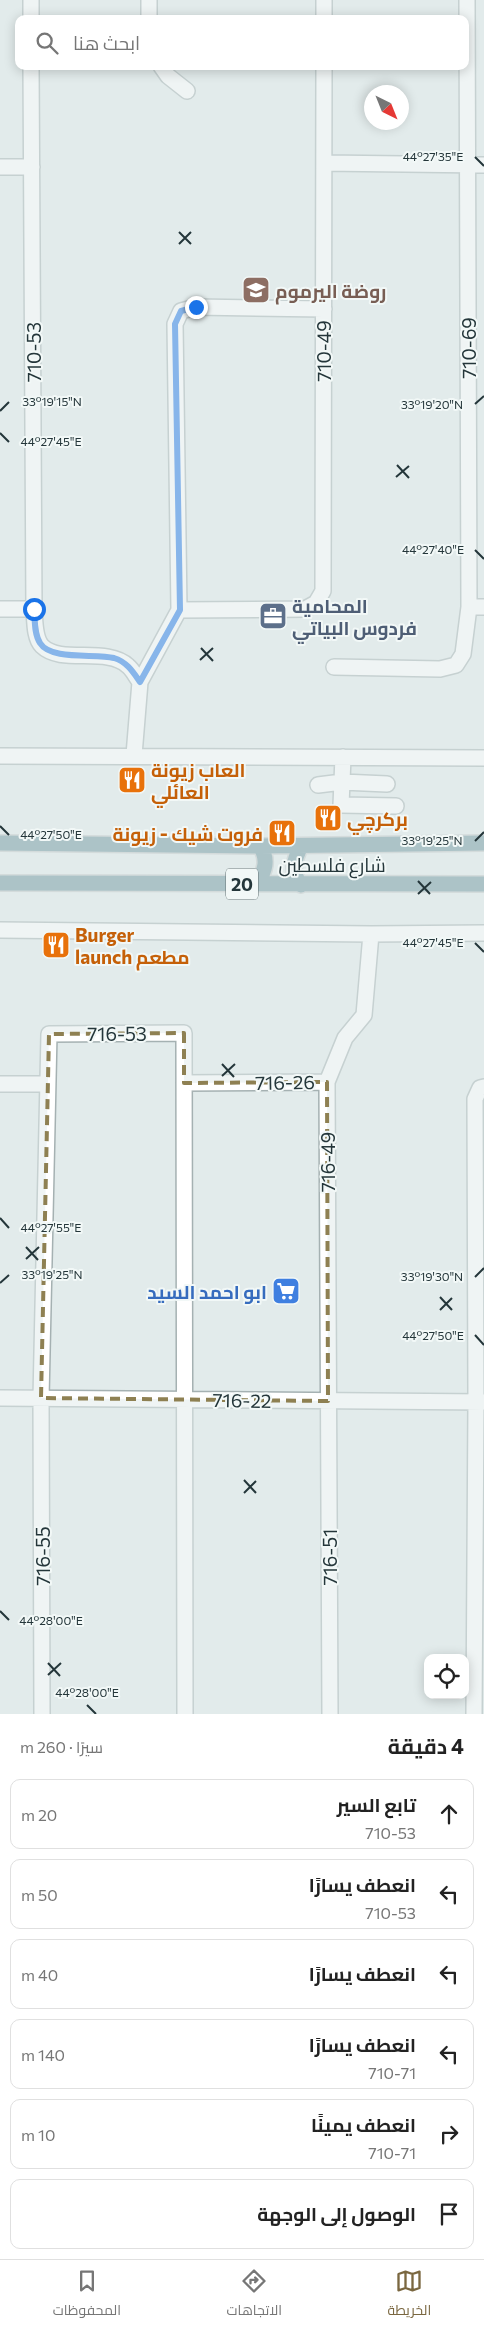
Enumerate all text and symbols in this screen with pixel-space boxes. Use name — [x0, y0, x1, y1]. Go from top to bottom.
search box — [15, 15, 469, 70]
icon: search — [33, 29, 61, 57]
text: ابحث هنا — [73, 31, 140, 54]
north arrow — [364, 85, 409, 130]
text: 44°27'35"E — [403, 149, 463, 163]
school or university icon: روضة اليرموم — [241, 275, 271, 305]
place label: روضة اليرموم — [275, 279, 386, 305]
route end — [185, 296, 208, 319]
street label: 710-69 — [457, 317, 480, 379]
street label: 710-49 — [312, 320, 335, 382]
street label: 710-53 — [22, 322, 45, 382]
text: 33°19'15"N — [22, 394, 82, 408]
text: 33°19'20"N — [401, 397, 463, 411]
text: 44°27'45"E — [20, 434, 82, 448]
text: 44°27'40"E — [402, 542, 464, 556]
place label: المحامية فردوس البياتي — [292, 594, 417, 644]
route start — [23, 598, 46, 621]
office icon: المحامية فردوس البياتي — [258, 601, 288, 631]
place label: العاب زيونة العائلي — [151, 758, 245, 808]
restaurant icon: العاب زيونة العائلي — [117, 765, 147, 795]
restaurant icon: بركرچي — [313, 803, 343, 833]
place label: بركرچي — [347, 807, 408, 835]
restaurant icon: فروت شيك - زيونة — [267, 818, 297, 848]
place label: فروت شيك - زيونة — [112, 822, 263, 847]
text: 44°27'50"E — [20, 827, 82, 841]
text: 33°19'25"N — [401, 833, 463, 847]
street label: شارع فلسطين — [278, 853, 386, 879]
road number: 20 — [226, 869, 258, 900]
place label: Burger launch مطعم — [75, 923, 190, 971]
restaurant icon: Burger launch مطعم — [41, 930, 71, 960]
text: 44°27'45"E — [402, 935, 464, 949]
street label: 716-53 — [87, 1022, 147, 1045]
street label: 716-26 — [255, 1070, 315, 1094]
street label: 716-49 — [316, 1132, 339, 1192]
text: 44°27'55"E — [21, 1220, 81, 1234]
text: 33°19'25"N — [21, 1267, 83, 1281]
text: 33°19'30"N — [401, 1269, 463, 1283]
supermarket icon: ابو احمد السيد — [271, 1276, 301, 1306]
place label: ابو احمد السيد — [147, 1280, 267, 1304]
text: 44°27'50"E — [402, 1328, 464, 1342]
street label: 716-22 — [212, 1388, 272, 1412]
street label: 716-55 — [31, 1526, 54, 1586]
street label: 716-51 — [318, 1529, 341, 1585]
text: 44°28'00"E — [19, 1613, 83, 1627]
map controls — [424, 1654, 469, 1699]
button: locate — [424, 1654, 469, 1699]
text: 44°28'00"E — [55, 1685, 119, 1699]
text: 4 دقيقة — [388, 1733, 464, 1758]
text: سيرًا · 260 m — [20, 1737, 103, 1756]
text: تابع السير — [337, 1793, 416, 1816]
icon: ahead — [435, 1800, 463, 1828]
text: 20 m — [21, 1805, 57, 1824]
text: 710-53 — [365, 1823, 416, 1842]
text: انعطف يسارًا — [309, 1873, 416, 1896]
icon: left — [435, 1880, 463, 1908]
text: 50 m — [21, 1885, 58, 1904]
text: 710-53 — [365, 1903, 416, 1922]
icon: left — [435, 1960, 463, 1988]
text: انعطف يسارًا — [309, 1962, 416, 1985]
text: 40 m — [21, 1965, 58, 1984]
text: انعطف يسارًا — [309, 2033, 416, 2056]
icon: left — [435, 2040, 463, 2068]
text: 140 m — [21, 2045, 65, 2064]
text: 710-71 — [368, 2063, 416, 2082]
text: انعطف يمينًا — [311, 2113, 416, 2136]
icon: right — [435, 2120, 463, 2148]
text: 10 m — [21, 2125, 55, 2144]
text: 710-71 — [368, 2143, 416, 2162]
icon: arrive — [435, 2200, 463, 2228]
text: الوصول إلى الوجهة — [257, 2202, 416, 2225]
tab: المحفوظات — [53, 2267, 121, 2323]
tab: الاتجاهات — [227, 2267, 282, 2323]
tab: الخريطة — [388, 2267, 431, 2323]

